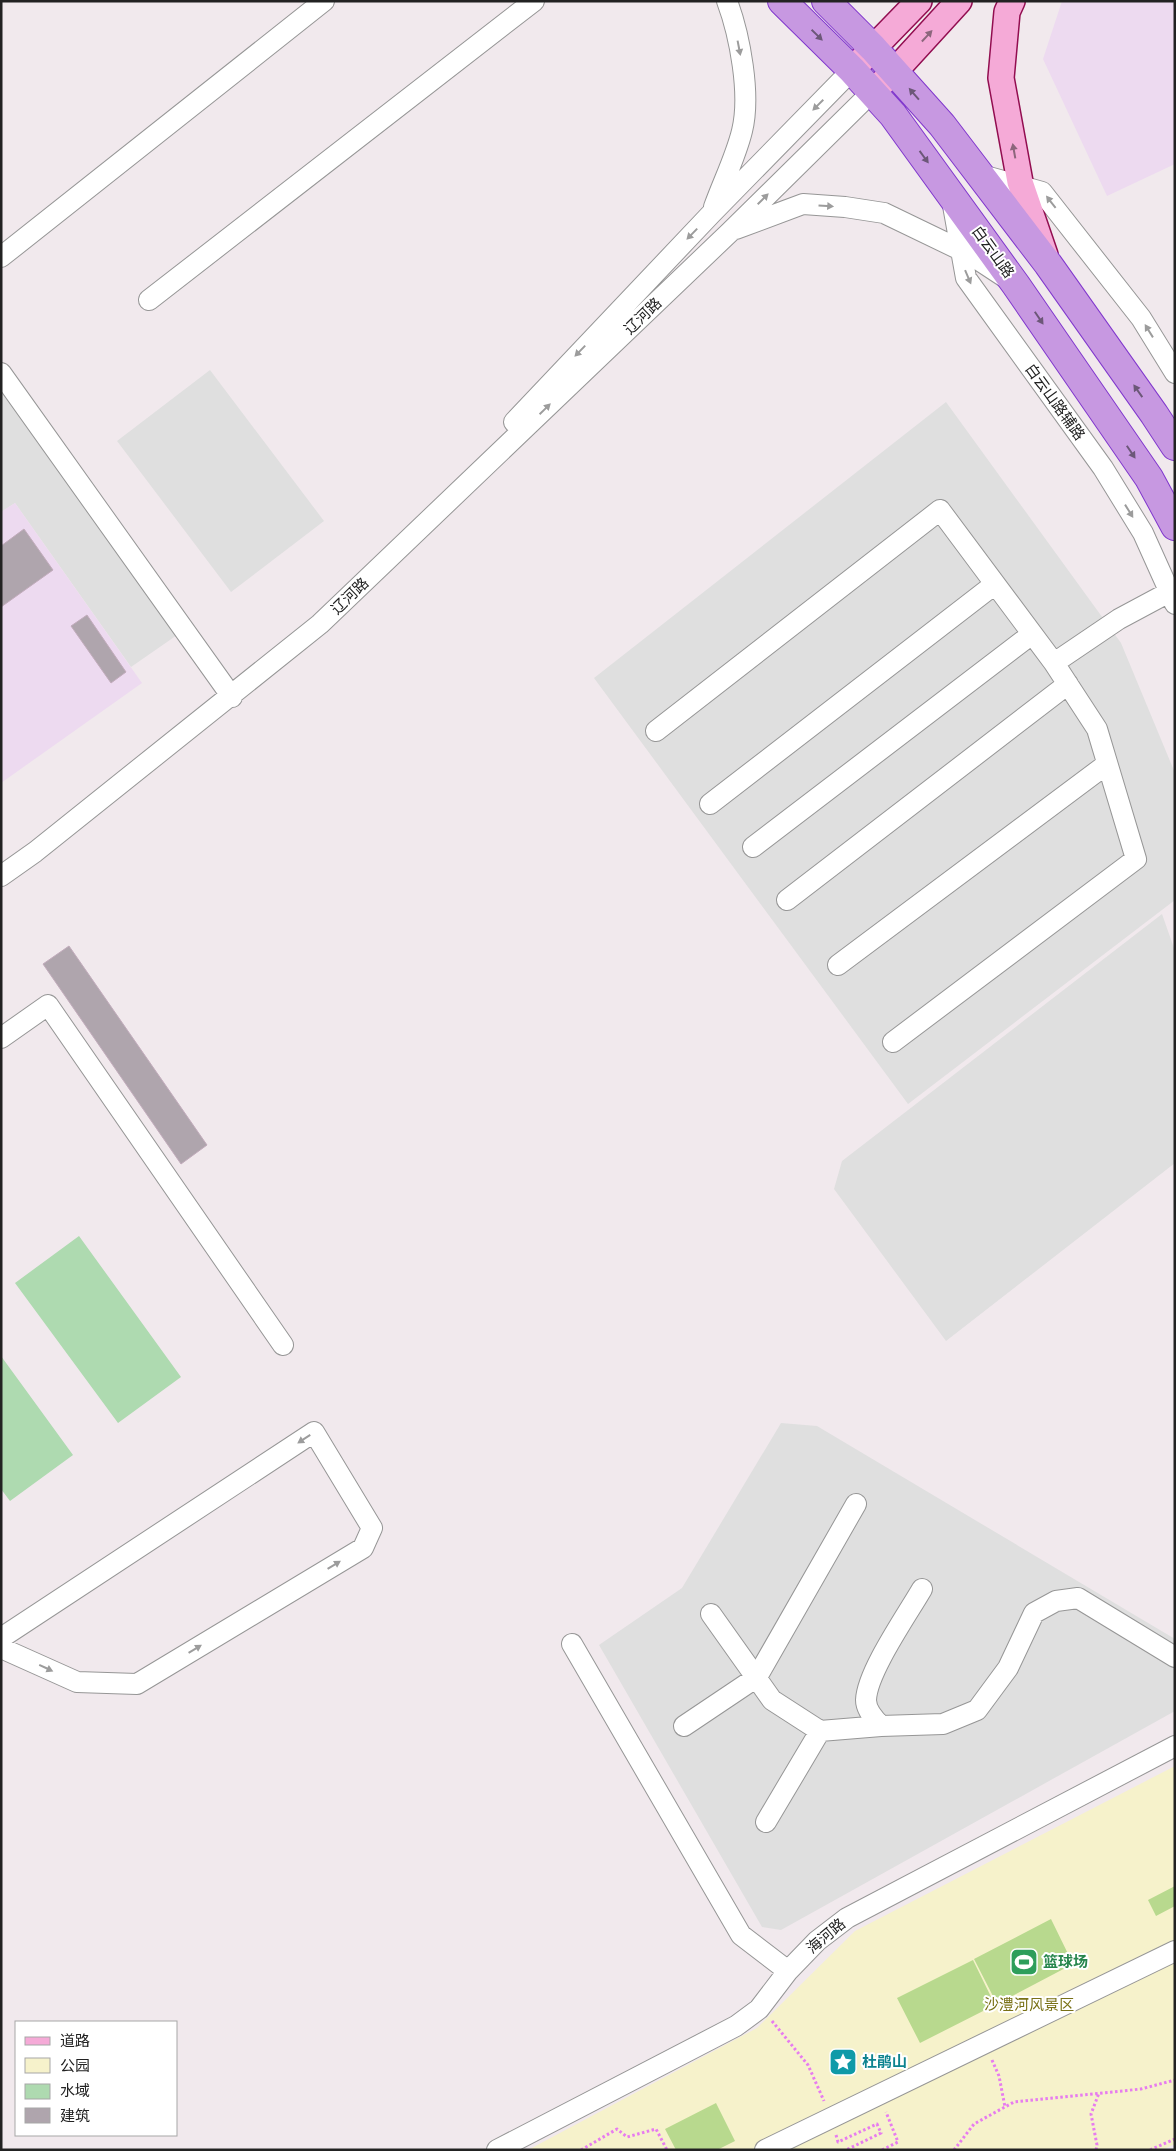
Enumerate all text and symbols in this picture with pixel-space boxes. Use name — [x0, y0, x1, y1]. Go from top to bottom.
one-way arrow — [811, 29, 823, 41]
one-way arrow — [921, 31, 933, 43]
one-way arrow — [736, 41, 744, 57]
one-way arrow — [909, 87, 920, 100]
one-way arrow — [812, 98, 824, 110]
one-way arrow — [1010, 143, 1018, 158]
one-way arrow — [919, 150, 929, 164]
one-way arrow — [757, 193, 769, 205]
one-way arrow — [1045, 196, 1056, 209]
one-way arrow — [818, 202, 834, 210]
street label: 白云山路 — [969, 223, 1017, 281]
one-way arrow — [686, 227, 698, 239]
one-way arrow — [964, 270, 972, 285]
street label: 辽河路 — [621, 295, 665, 337]
one-way arrow — [1034, 311, 1044, 325]
one-way arrow — [1145, 325, 1154, 338]
one-way arrow — [574, 345, 586, 357]
street label: 白云山路辅路 — [1022, 361, 1088, 443]
one-way arrow — [1133, 385, 1143, 398]
one-way arrow — [539, 403, 551, 415]
one-way arrow — [1126, 445, 1136, 459]
one-way arrow — [1125, 505, 1134, 518]
street label: 辽河路 — [328, 575, 372, 617]
one-way arrow — [297, 1434, 310, 1444]
one-way arrow — [328, 1561, 341, 1570]
one-way arrow — [189, 1644, 202, 1653]
one-way arrow — [39, 1664, 53, 1672]
street label: 海河路 — [804, 1915, 848, 1957]
sports icon: 篮球场 — [1009, 1947, 1039, 1977]
place label: 篮球场 — [1043, 1953, 1088, 1970]
park label: 沙澧河风景区 — [984, 1997, 1074, 2013]
legend — [15, 2021, 178, 2136]
text: 道路 — [60, 2033, 90, 2049]
place icon: 杜鹃山 — [828, 2047, 858, 2077]
place label: 杜鹃山 — [862, 2054, 907, 2070]
text: 公园 — [60, 2058, 90, 2074]
text: 水域 — [60, 2083, 90, 2099]
text: 建筑 — [60, 2108, 90, 2124]

